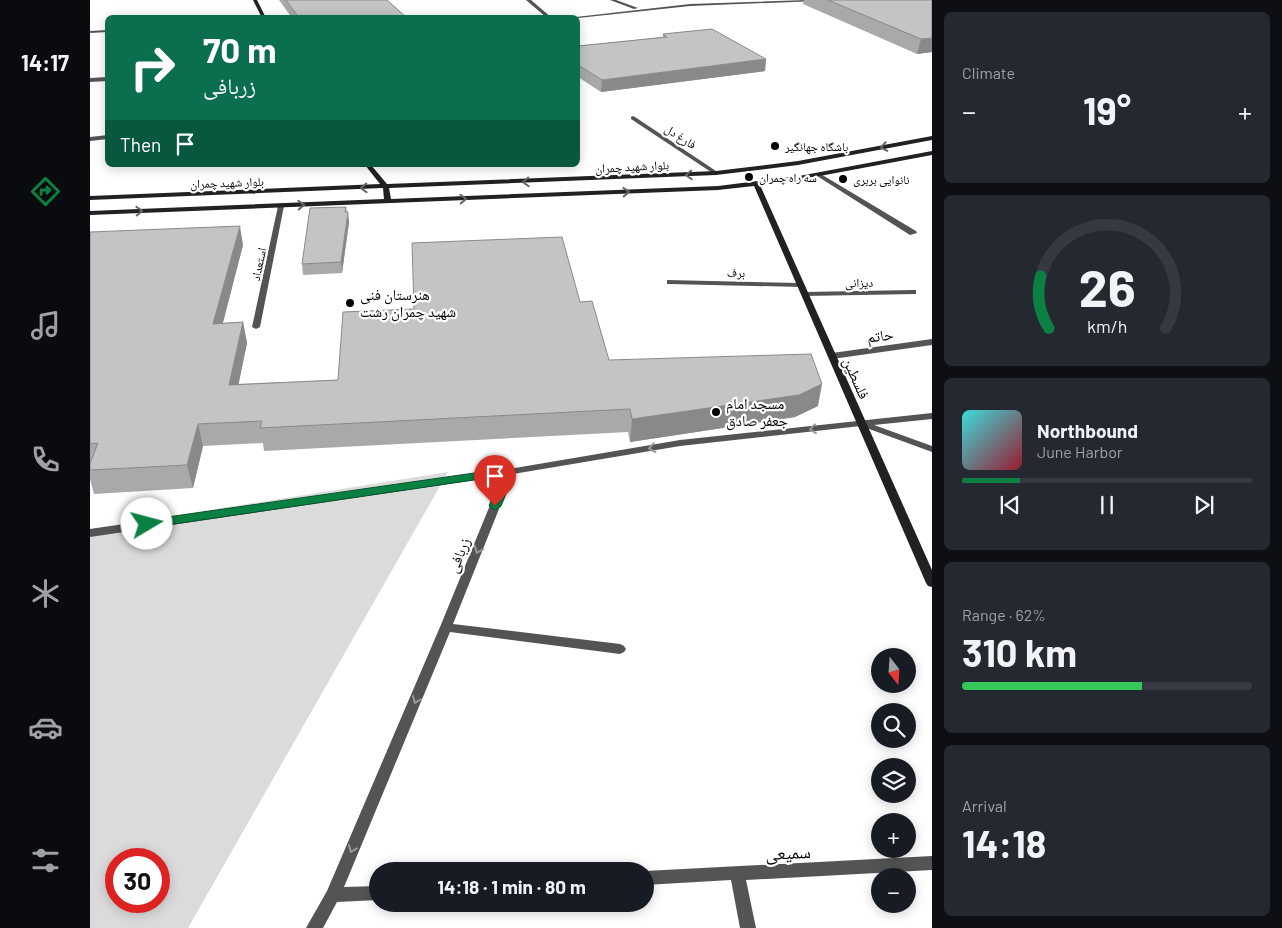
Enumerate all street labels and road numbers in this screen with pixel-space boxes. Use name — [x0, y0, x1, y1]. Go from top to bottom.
street label: فارغ دل — [662, 121, 699, 153]
street label: بلوار شهید چمران — [595, 157, 669, 176]
street label: بلوار شهید چمران — [190, 174, 264, 192]
street label: استعداد — [248, 246, 268, 282]
street label: برف — [727, 265, 745, 281]
street label: دیزانی — [845, 275, 873, 290]
street label: حاتم — [866, 324, 895, 348]
street label: فلسطین — [838, 354, 874, 402]
street label: زربافی — [443, 535, 475, 576]
street label: سمیعی — [765, 840, 811, 865]

